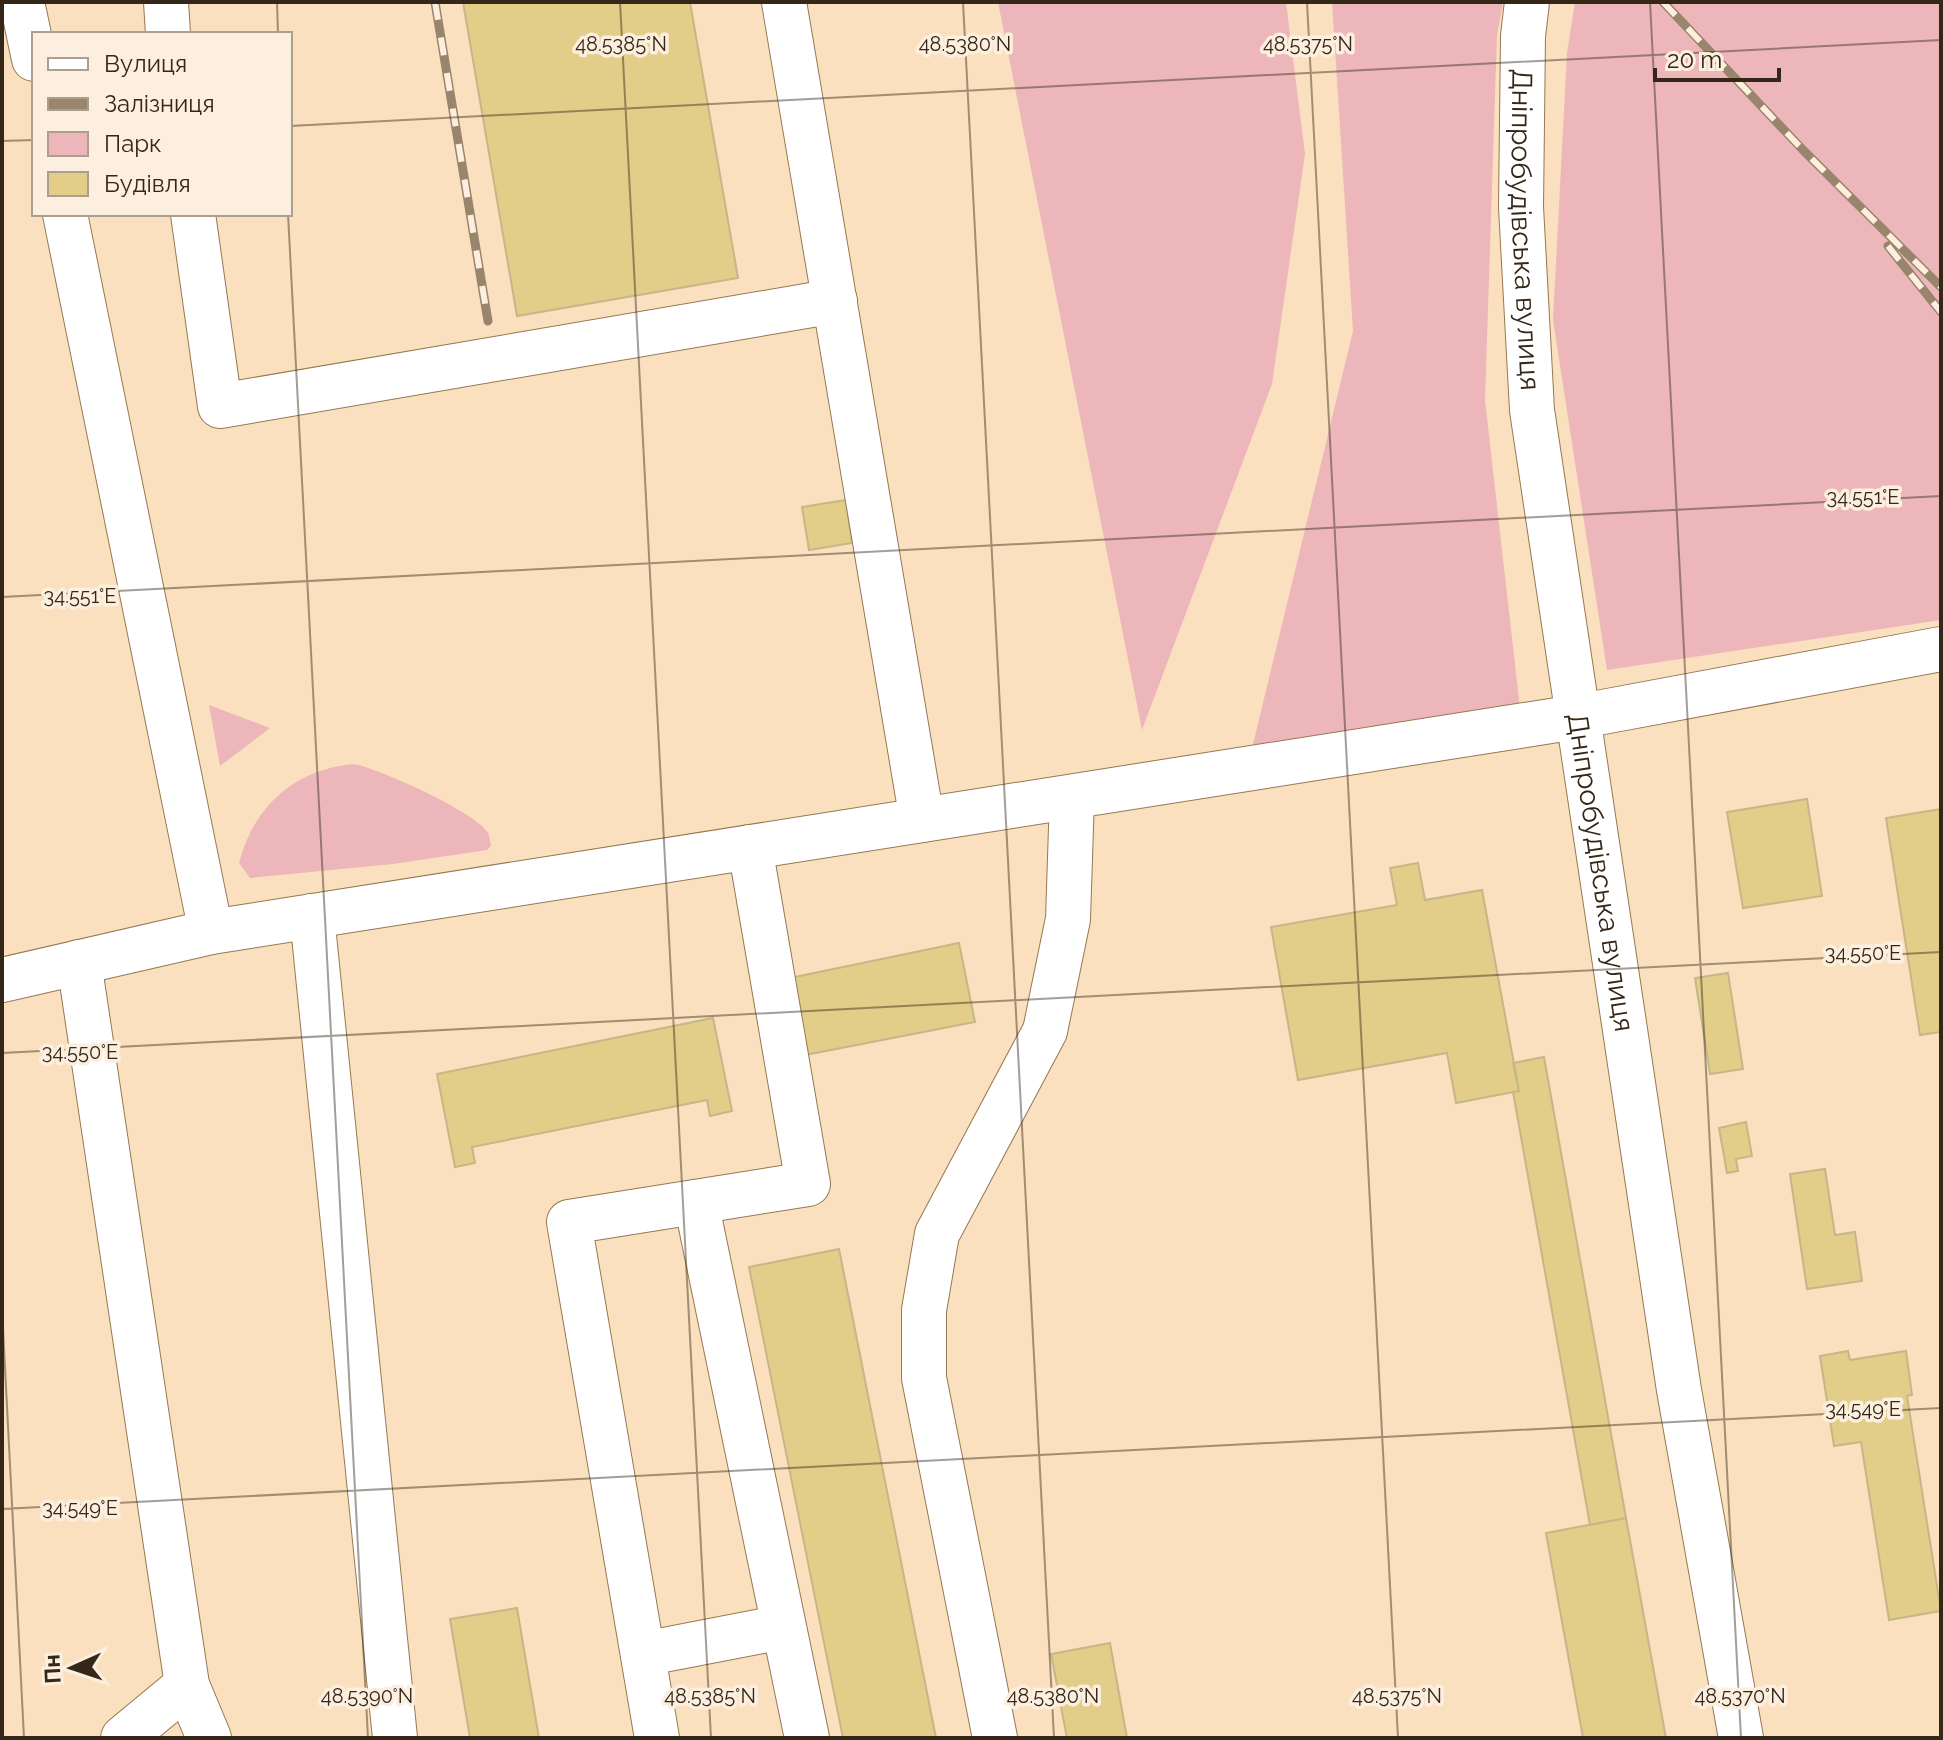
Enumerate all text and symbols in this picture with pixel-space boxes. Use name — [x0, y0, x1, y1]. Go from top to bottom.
legend — [32, 32, 292, 216]
text: 48.5385°N — [575, 32, 667, 56]
text: 48.5380°N — [919, 32, 1011, 56]
text: 48.5375°N — [1263, 32, 1353, 56]
scale bar — [1655, 32, 1779, 82]
text: 20 m — [1667, 45, 1722, 74]
text: Вулиця — [104, 49, 187, 78]
street label: Дніпробудівська вулиця — [1504, 69, 1547, 391]
text: Залізниця — [104, 89, 215, 118]
text: Парк — [104, 129, 162, 158]
text: Будівля — [104, 169, 191, 198]
text: 34.551°E — [1827, 485, 1899, 509]
text: 34.551°E — [44, 584, 116, 608]
street label: Дніпробудівська вулиця — [1561, 711, 1642, 1034]
text: 34.550°E — [1825, 941, 1901, 965]
text: 34.550°E — [42, 1040, 118, 1064]
text: 34.549°E — [1825, 1397, 1901, 1421]
text: 34.549°E — [42, 1496, 118, 1520]
north arrow — [32, 1628, 112, 1708]
text: Пн — [38, 1654, 66, 1684]
text: 48.5390°N — [321, 1684, 413, 1708]
text: 48.5385°N — [664, 1684, 756, 1708]
text: 48.5380°N — [1007, 1684, 1099, 1708]
text: 48.5375°N — [1352, 1684, 1442, 1708]
text: 48.5370°N — [1694, 1684, 1786, 1708]

